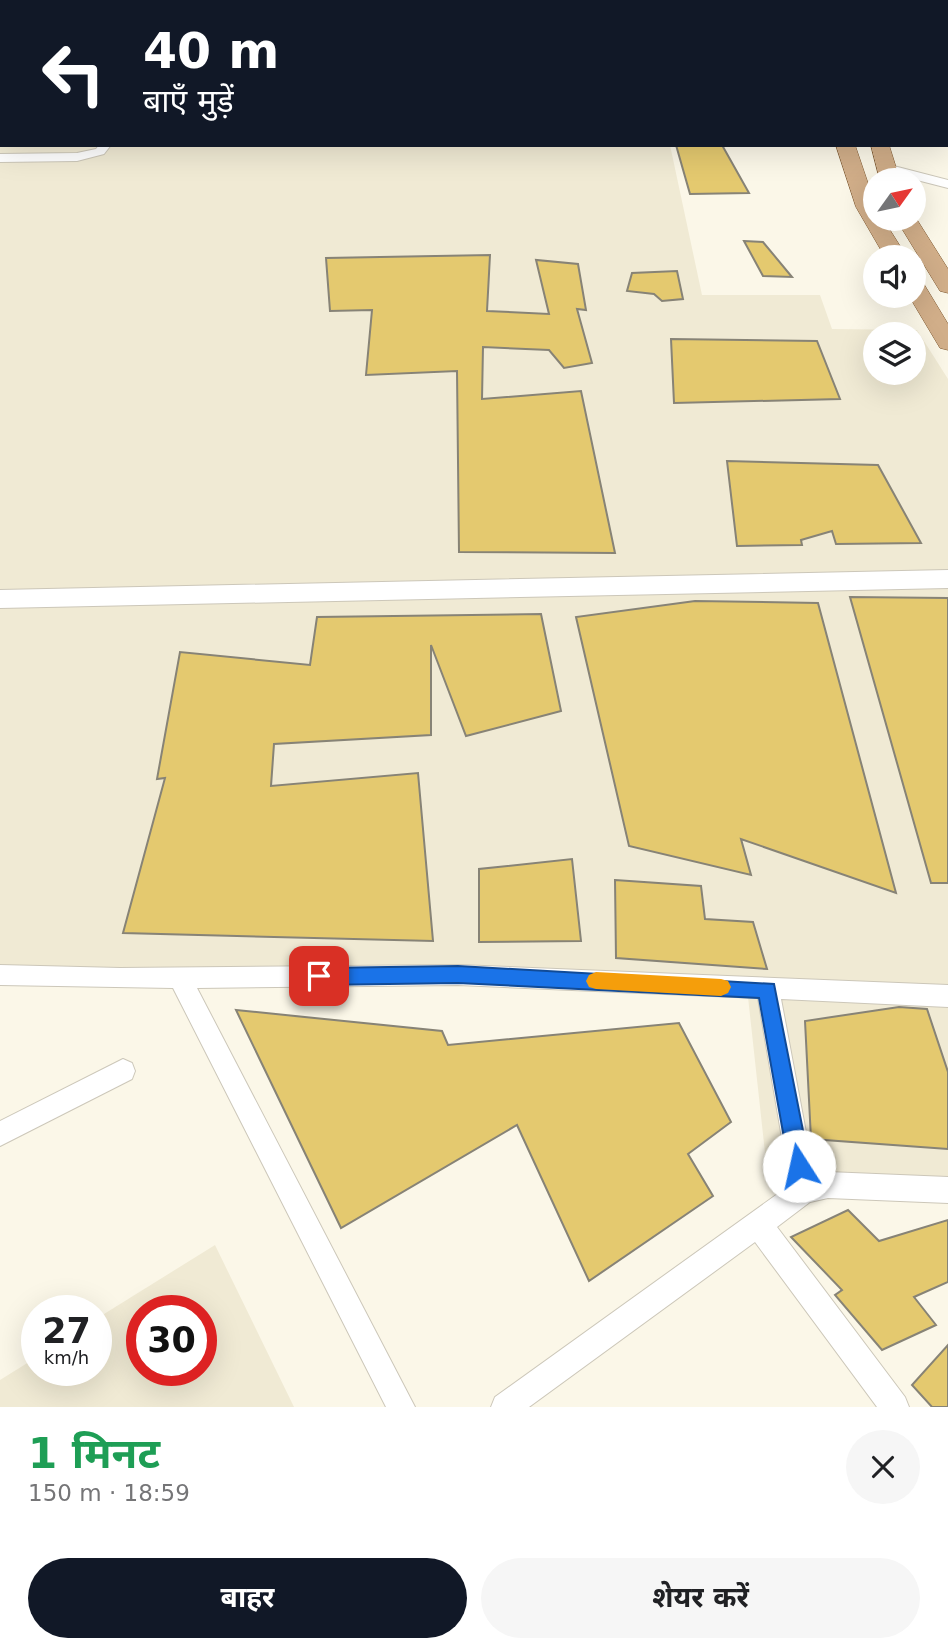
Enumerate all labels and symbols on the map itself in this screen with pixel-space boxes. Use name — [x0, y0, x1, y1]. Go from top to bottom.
north arrow — [863, 168, 926, 231]
pin — [289, 946, 349, 1006]
position arrow — [762, 1129, 836, 1203]
speed limit sign: 30 — [126, 1295, 217, 1386]

